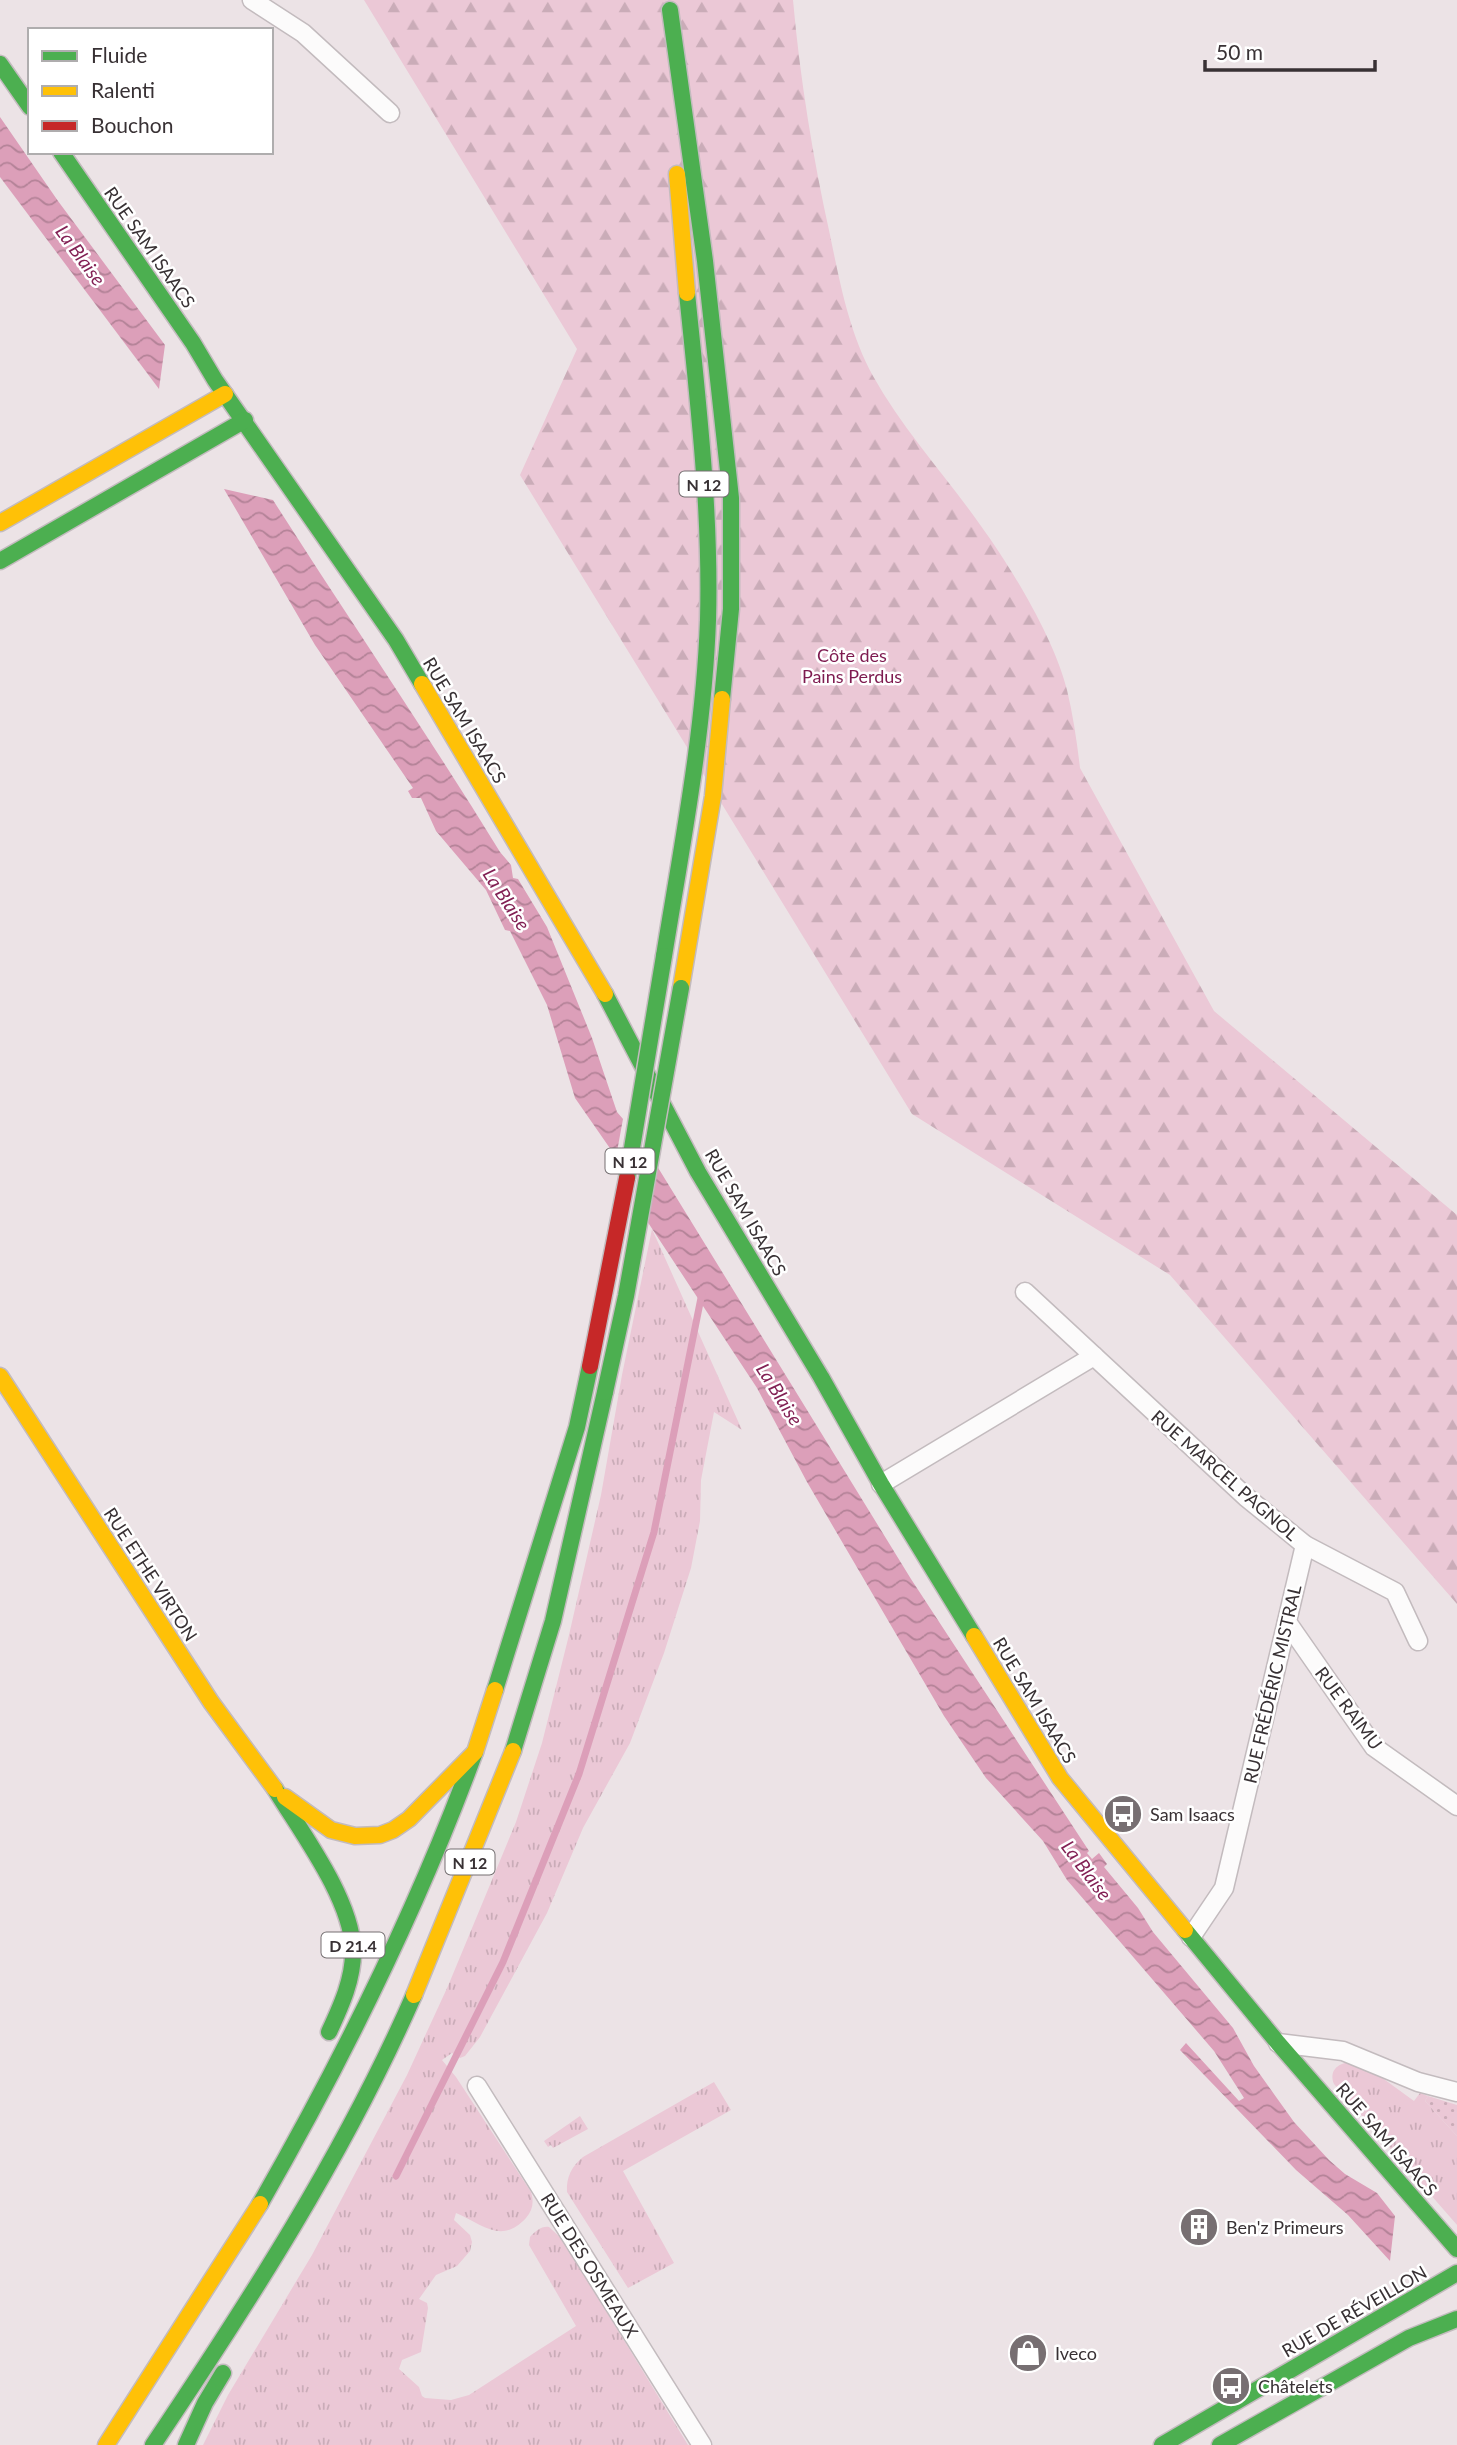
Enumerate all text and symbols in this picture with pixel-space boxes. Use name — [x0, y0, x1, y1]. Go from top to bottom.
legend — [28, 28, 273, 154]
scale bar — [1205, 28, 1375, 72]
text: 50 m — [1216, 39, 1263, 64]
text: Fluide — [91, 42, 147, 67]
text: Ralenti — [91, 77, 155, 102]
text: Bouchon — [91, 112, 173, 137]
street label: RUE SAM ISAACS — [100, 182, 200, 312]
water label: La Blaise — [51, 220, 111, 290]
road number: N 12 — [680, 471, 728, 496]
park label: Côte des Pains Perdus — [802, 644, 902, 687]
street label: RUE SAM ISAACS — [419, 653, 511, 787]
water label: La Blaise — [479, 864, 535, 934]
street label: RUE SAM ISAACS — [701, 1145, 791, 1279]
road number: N 12 — [606, 1148, 654, 1174]
water label: La Blaise — [752, 1359, 808, 1429]
street label: RUE MARCEL PAGNOL — [1147, 1405, 1303, 1545]
street label: RUE ETHE VIRTON — [100, 1503, 202, 1645]
street label: RUE FRÉDÉRIC MISTRAL — [1238, 1583, 1306, 1785]
street label: RUE SAM ISAACS — [989, 1633, 1081, 1767]
street label: RUE RAIMU — [1311, 1662, 1387, 1754]
bus stop icon: Sam Isaacs — [1102, 1793, 1144, 1835]
place label: Sam Isaacs — [1150, 1803, 1235, 1825]
water label: La Blaise — [1057, 1835, 1117, 1905]
road number: N 12 — [446, 1850, 494, 1874]
road number: D 21.4 — [322, 1932, 384, 1957]
street label: RUE SAM ISAACS — [1332, 2078, 1442, 2200]
street label: RUE DES OSMEAUX — [537, 2189, 643, 2341]
building icon: Ben'z Primeurs — [1178, 2206, 1220, 2248]
place label: Ben'z Primeurs — [1226, 2216, 1344, 2238]
street label: RUE DE RÉVEILLON — [1278, 2261, 1430, 2361]
shop icon: Iveco — [1007, 2332, 1049, 2374]
place label: Iveco — [1055, 2342, 1097, 2364]
bus stop icon: Châtelets — [1210, 2365, 1252, 2407]
place label: Châtelets — [1258, 2375, 1333, 2397]

